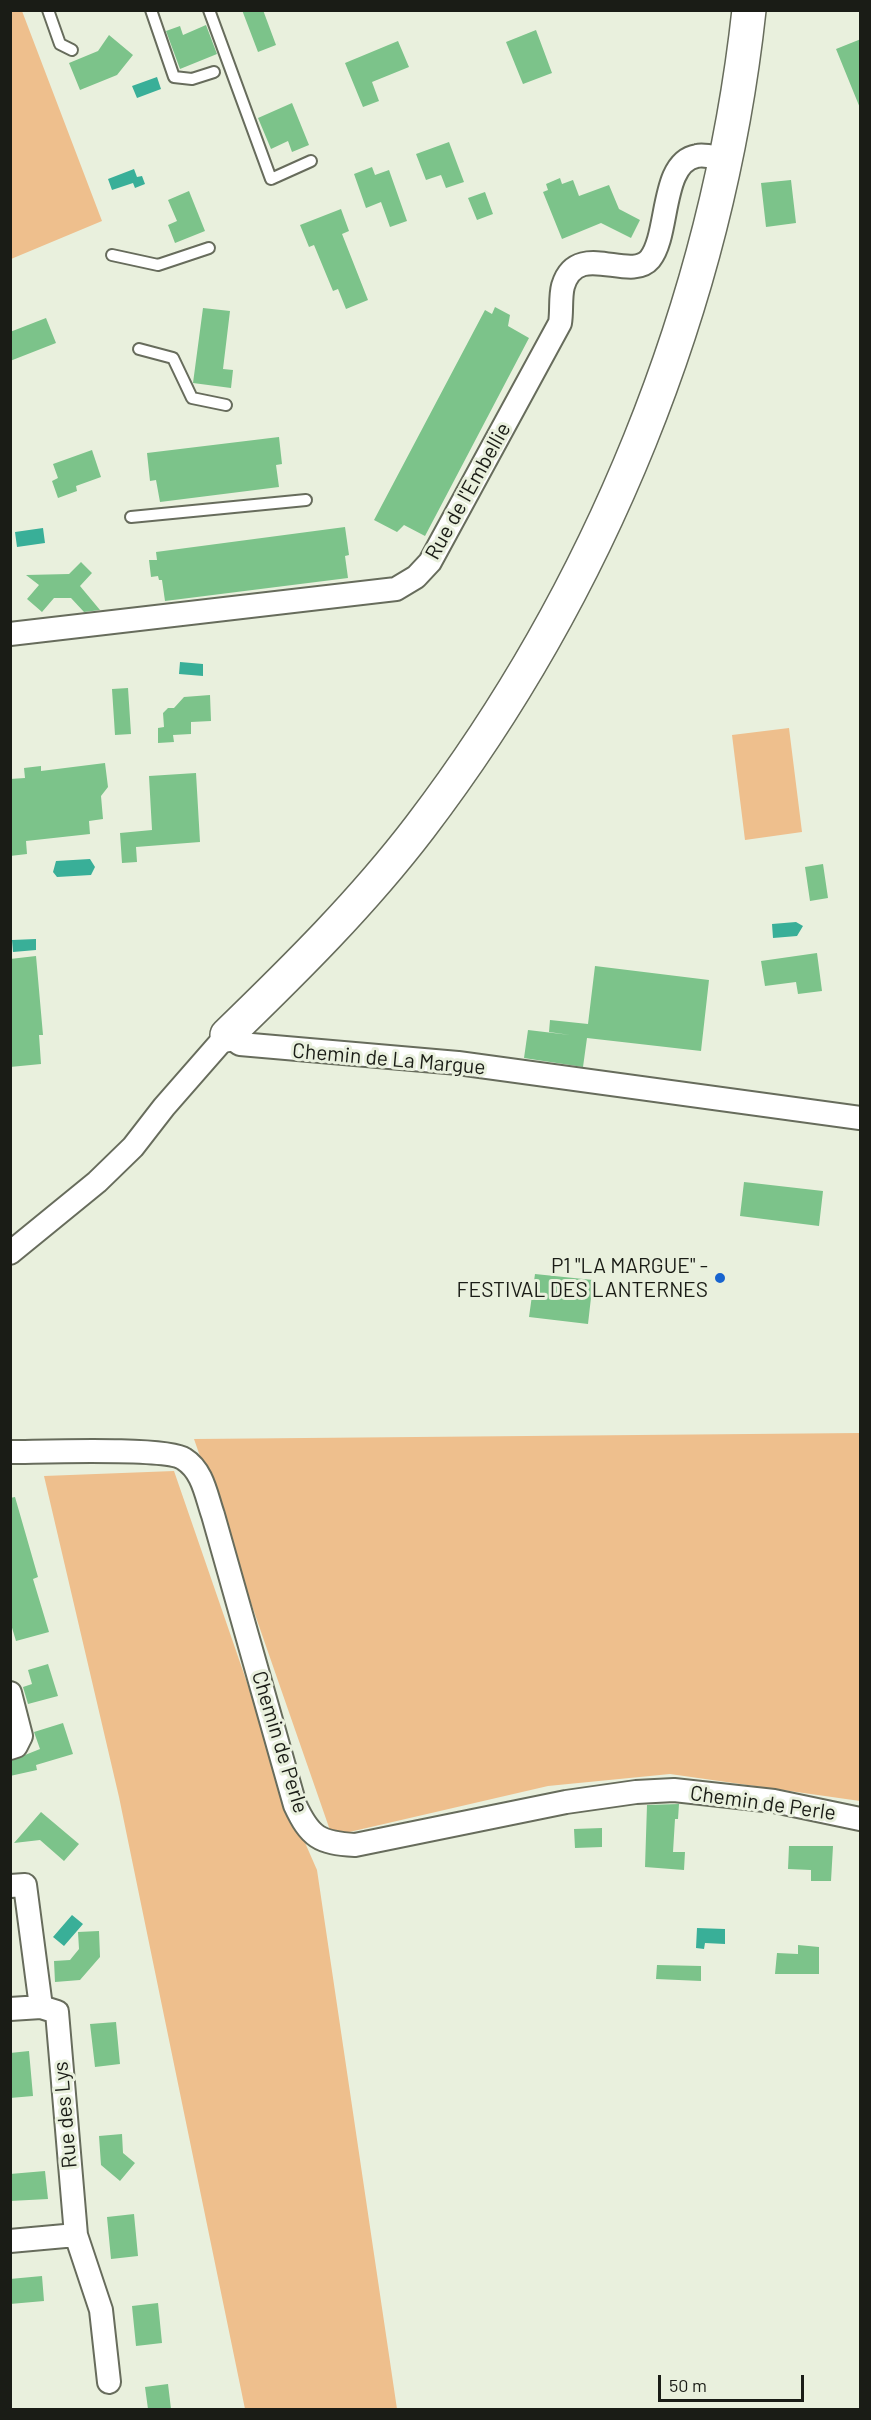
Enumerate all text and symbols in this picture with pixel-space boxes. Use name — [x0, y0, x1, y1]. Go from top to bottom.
street label: Rue de l'Embellie — [420, 418, 516, 564]
street label: Chemin de La Margue — [291, 1038, 487, 1080]
place label: P1 "LA MARGUE" - FESTIVAL DES LANTERNES — [457, 1253, 708, 1303]
marker: P1 "LA MARGUE" - FESTIVAL DES LANTERNES — [713, 1271, 727, 1285]
street label: Chemin de Perle — [246, 1668, 314, 1816]
street label: Chemin de Perle — [688, 1780, 838, 1826]
street label: Rue des Lys — [48, 2061, 82, 2169]
scale bar — [661, 2363, 806, 2401]
text: 50 m — [669, 2374, 707, 2396]

